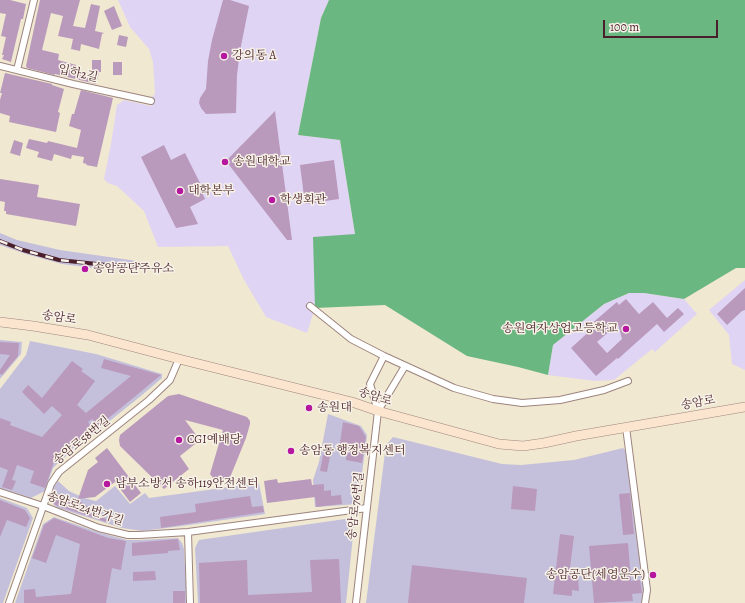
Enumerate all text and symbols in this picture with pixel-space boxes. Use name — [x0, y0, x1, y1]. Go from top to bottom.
scale bar — [605, 12, 720, 38]
text: 100 m — [610, 19, 639, 35]
place label: 강의동 A — [232, 49, 276, 63]
marker: 강의동 A — [219, 51, 229, 61]
street label: 입하2길 — [57, 62, 99, 86]
place label: 송원대학교 — [233, 155, 291, 169]
marker: 송원대학교 — [220, 157, 230, 167]
place label: 대학본부 — [188, 184, 234, 198]
marker: 대학본부 — [175, 186, 185, 196]
place label: 학생회관 — [280, 193, 326, 207]
marker: 학생회관 — [267, 195, 277, 205]
place label: 송암공단주유소 — [93, 262, 174, 276]
marker: 송암공단주유소 — [80, 264, 90, 274]
street label: 송암로 — [41, 308, 77, 328]
place label: 송원여자상업고등학교 — [502, 322, 618, 336]
marker: 송원여자상업고등학교 — [621, 324, 631, 334]
street label: 송암로 — [356, 385, 394, 409]
street label: 송암로 — [680, 393, 716, 413]
place label: 송원대 — [317, 401, 352, 415]
marker: 송원대 — [304, 403, 314, 413]
street label: 송암로58번길 — [51, 414, 113, 468]
place label: CGI예배당 — [187, 433, 241, 447]
marker: CGI예배당 — [174, 435, 184, 445]
place label: 송암동 행정복지센터 — [299, 444, 406, 458]
marker: 송암동 행정복지센터 — [286, 446, 296, 456]
street label: 송암로76번길 — [345, 471, 367, 541]
place label: 남부소방서 송하119안전센터 — [115, 477, 259, 491]
marker: 남부소방서 송하119안전센터 — [102, 479, 112, 489]
street label: 송암로24번가길 — [45, 489, 125, 529]
place label: 송암공단(세영운수) — [546, 568, 645, 582]
marker: 송암공단(세영운수) — [648, 570, 658, 580]

